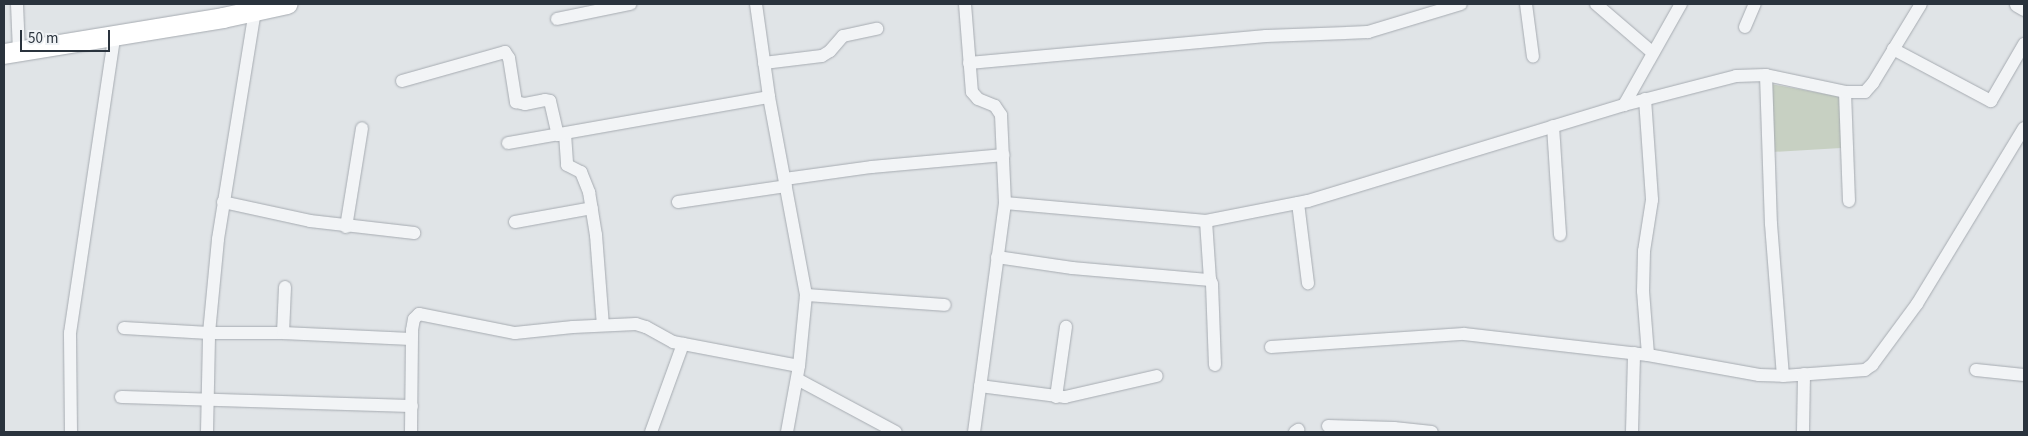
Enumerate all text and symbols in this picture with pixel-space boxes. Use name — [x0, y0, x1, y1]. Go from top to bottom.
scale bar — [22, 20, 112, 52]
text: 50 m — [28, 28, 58, 49]

